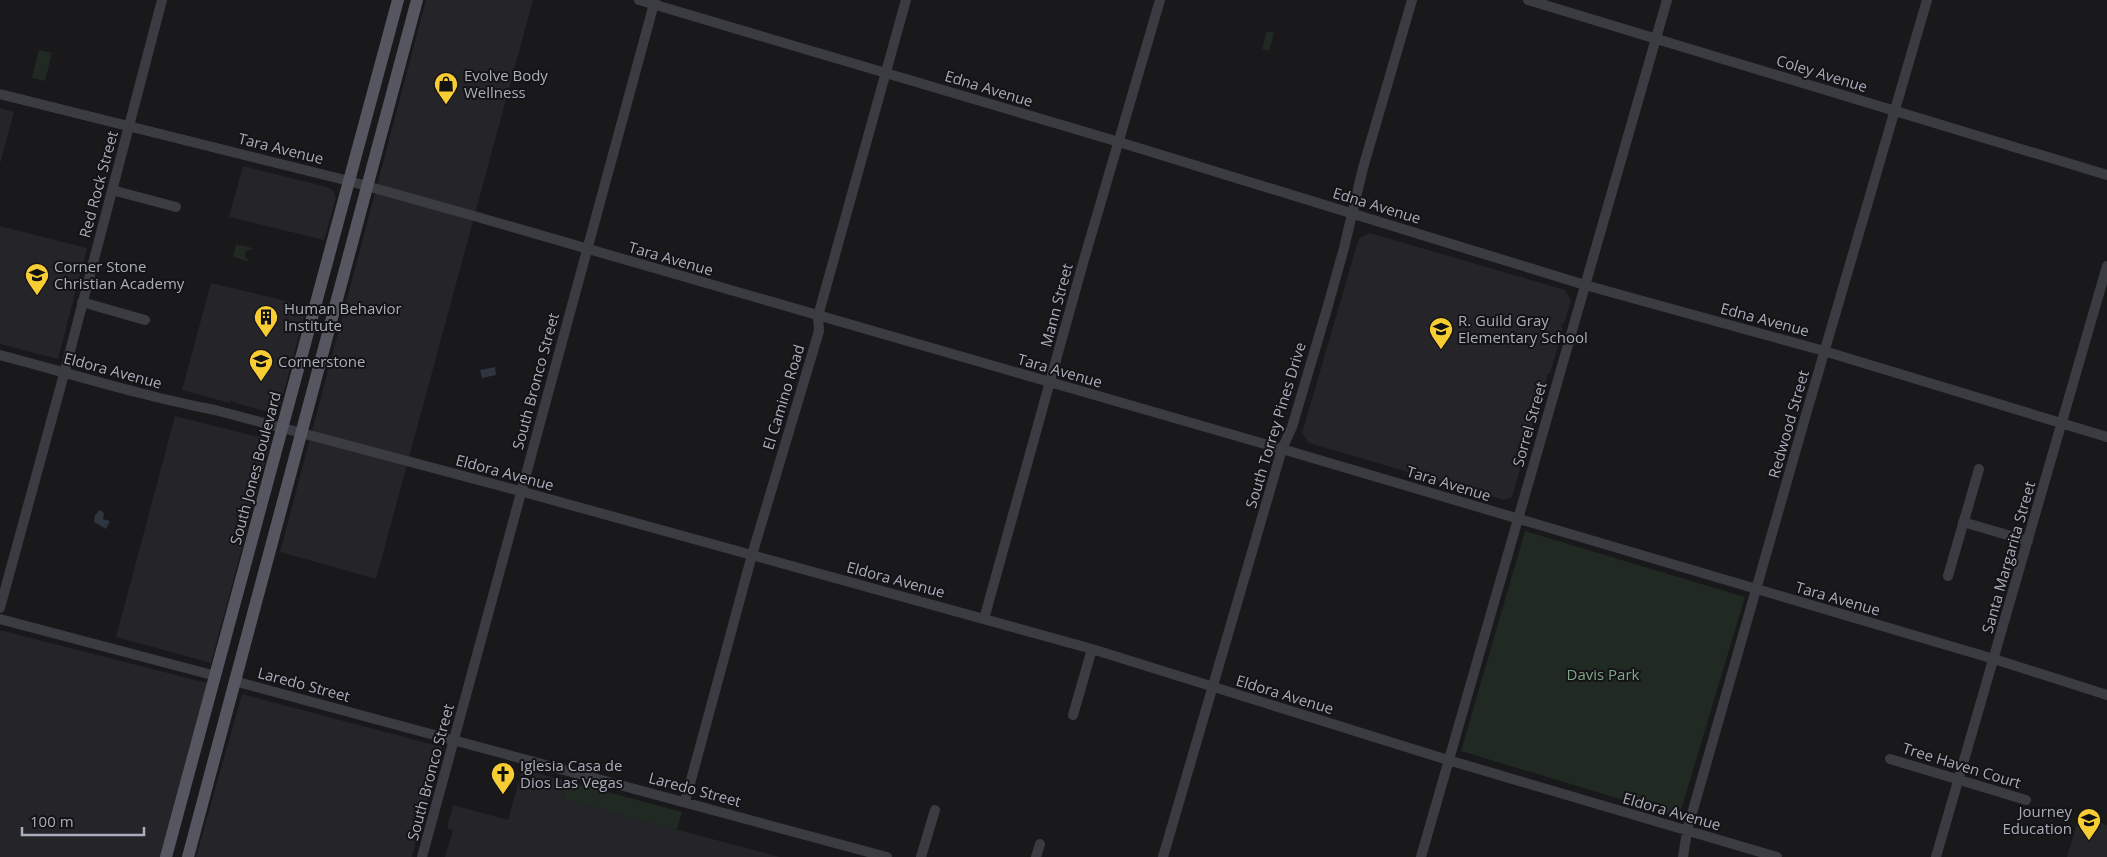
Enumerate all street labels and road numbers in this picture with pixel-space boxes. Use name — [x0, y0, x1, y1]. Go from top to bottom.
street label: Coley Avenue — [1774, 50, 1870, 96]
street label: Edna Avenue — [942, 65, 1036, 111]
street label: Red Rock Street — [74, 128, 122, 240]
street label: Tara Avenue — [236, 128, 326, 168]
street label: Edna Avenue — [1330, 182, 1424, 228]
street label: Tara Avenue — [626, 236, 716, 280]
street label: Mann Street — [1035, 261, 1077, 349]
street label: Edna Avenue — [1718, 298, 1812, 340]
street label: South Bronco Street — [507, 310, 563, 452]
street label: South Torrey Pines Drive — [1240, 340, 1310, 510]
street label: El Camino Road — [757, 342, 809, 452]
street label: Eldora Avenue — [62, 347, 164, 393]
street label: Tara Avenue — [1015, 348, 1105, 392]
street label: Redwood Street — [1763, 368, 1813, 480]
street label: Sorrel Street — [1507, 379, 1551, 469]
street label: South Jones Boulevard — [225, 389, 285, 547]
street label: Eldora Avenue — [454, 449, 556, 495]
street label: Tara Avenue — [1404, 461, 1494, 505]
street label: Santa Margarita Street — [1977, 479, 2039, 635]
street label: Eldora Avenue — [845, 556, 947, 602]
street label: Tara Avenue — [1793, 576, 1883, 620]
street label: Laredo Street — [256, 662, 352, 706]
street label: Eldora Avenue — [1234, 670, 1336, 718]
street label: South Bronco Street — [402, 701, 458, 843]
street label: Tree Haven Court — [1900, 737, 2024, 793]
street label: Laredo Street — [647, 767, 743, 811]
street label: Eldora Avenue — [1621, 787, 1723, 835]

